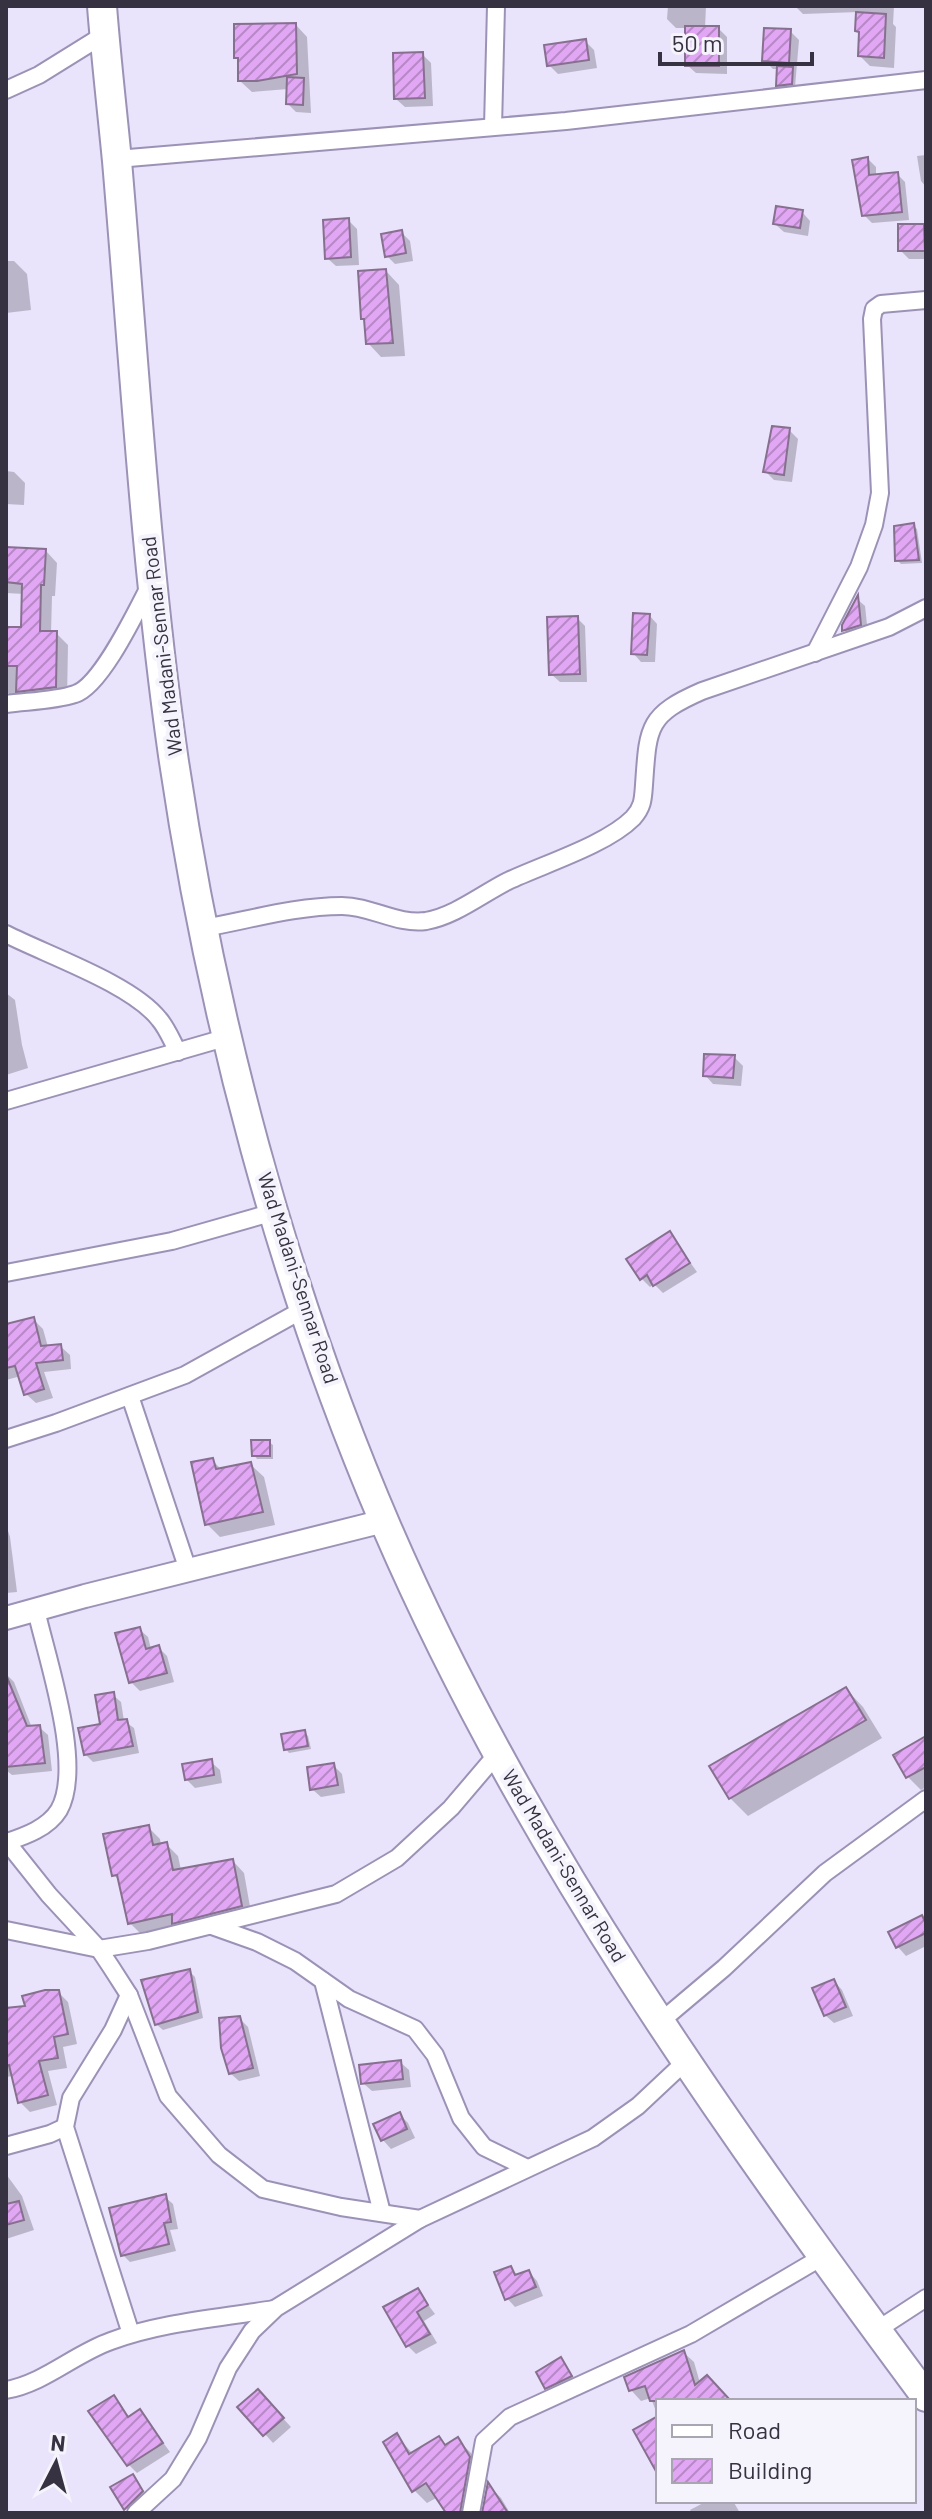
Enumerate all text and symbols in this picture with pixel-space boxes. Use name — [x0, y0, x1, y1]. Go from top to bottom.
scale bar — [660, 16, 812, 66]
text: 50 m — [672, 28, 723, 57]
street label: Wad Madani-Sennar Road — [136, 535, 186, 757]
street label: Wad Madani-Sennar Road — [253, 1169, 344, 1386]
street label: Wad Madani-Sennar Road — [498, 1765, 632, 1966]
legend — [656, 2399, 916, 2503]
text: Road — [728, 2415, 781, 2444]
north arrow — [16, 2423, 96, 2503]
text: N — [50, 2428, 67, 2456]
text: Building — [728, 2455, 812, 2484]

